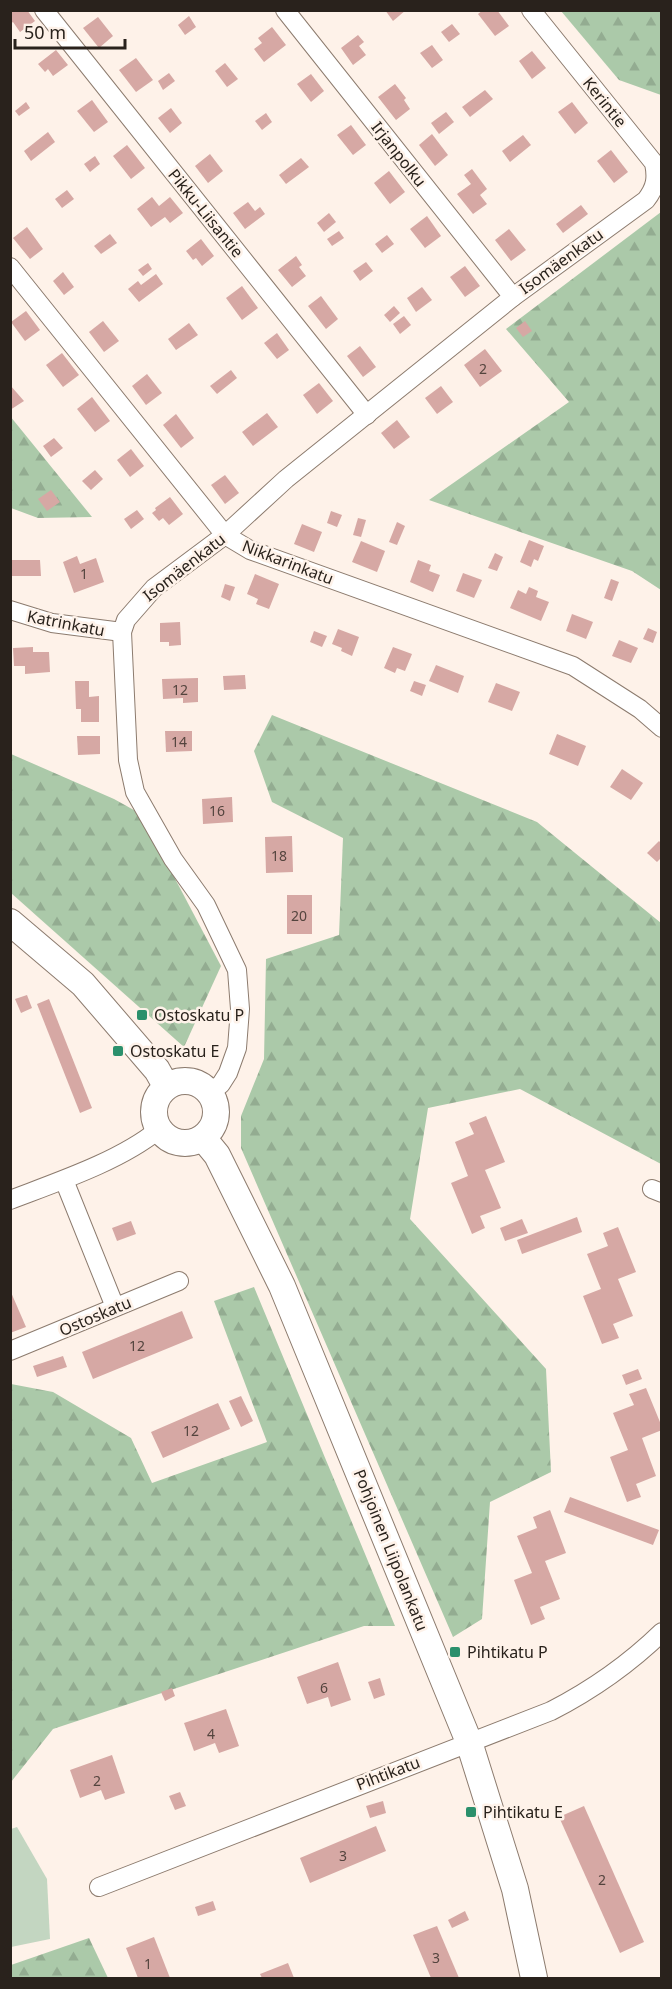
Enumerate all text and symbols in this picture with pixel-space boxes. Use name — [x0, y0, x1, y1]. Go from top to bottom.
scale bar — [15, 12, 124, 50]
text: 50 m — [24, 20, 66, 44]
street label: Kerintie — [578, 72, 632, 132]
street label: Irjanpolku — [367, 117, 431, 191]
street label: Pikku-Liisantie — [163, 164, 249, 262]
street label: Isomäenkatu — [515, 223, 607, 299]
house number: 2 — [479, 359, 487, 378]
street label: Isomäenkatu — [138, 528, 230, 606]
street label: Nikkarinkatu — [239, 534, 337, 590]
house number: 1 — [80, 564, 88, 583]
street label: Katrinkatu — [25, 605, 107, 641]
house number: 12 — [172, 680, 188, 699]
house number: 14 — [171, 732, 187, 751]
house number: 16 — [209, 801, 225, 820]
house number: 18 — [271, 846, 287, 865]
house number: 20 — [291, 906, 307, 925]
place label: Ostoskatu P — [154, 1004, 244, 1026]
marker: Ostoskatu P — [135, 1008, 149, 1022]
place label: Ostoskatu E — [130, 1040, 220, 1062]
marker: Ostoskatu E — [111, 1044, 125, 1058]
street label: Ostoskatu — [56, 1291, 134, 1341]
house number: 12 — [129, 1336, 145, 1355]
house number: 12 — [183, 1421, 199, 1440]
street label: Pohjoinen Liipolankatu — [348, 1466, 434, 1634]
place label: Pihtikatu P — [467, 1641, 548, 1663]
marker: Pihtikatu P — [448, 1645, 462, 1659]
house number: 6 — [320, 1678, 328, 1697]
house number: 4 — [207, 1724, 215, 1743]
street label: Pihtikatu — [353, 1751, 423, 1795]
house number: 2 — [93, 1771, 101, 1790]
place label: Pihtikatu E — [483, 1801, 563, 1823]
marker: Pihtikatu E — [464, 1805, 478, 1819]
house number: 3 — [339, 1846, 347, 1865]
house number: 2 — [598, 1870, 606, 1889]
house number: 3 — [432, 1948, 440, 1967]
house number: 1 — [144, 1954, 152, 1973]

